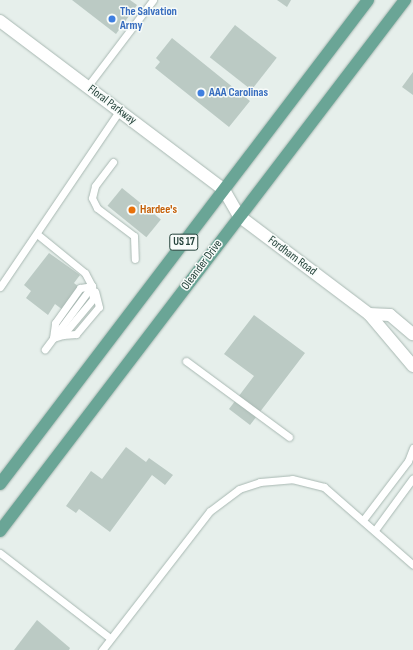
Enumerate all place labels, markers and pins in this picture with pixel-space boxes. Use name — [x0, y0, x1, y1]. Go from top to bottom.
place label: The Salvation Army — [120, 5, 177, 33]
marker: The Salvation Army — [107, 14, 117, 24]
place label: AAA Carolinas — [209, 86, 268, 100]
marker: AAA Carolinas — [196, 88, 206, 98]
place label: Hardee's — [140, 203, 177, 217]
marker: Hardee's — [127, 205, 137, 215]

